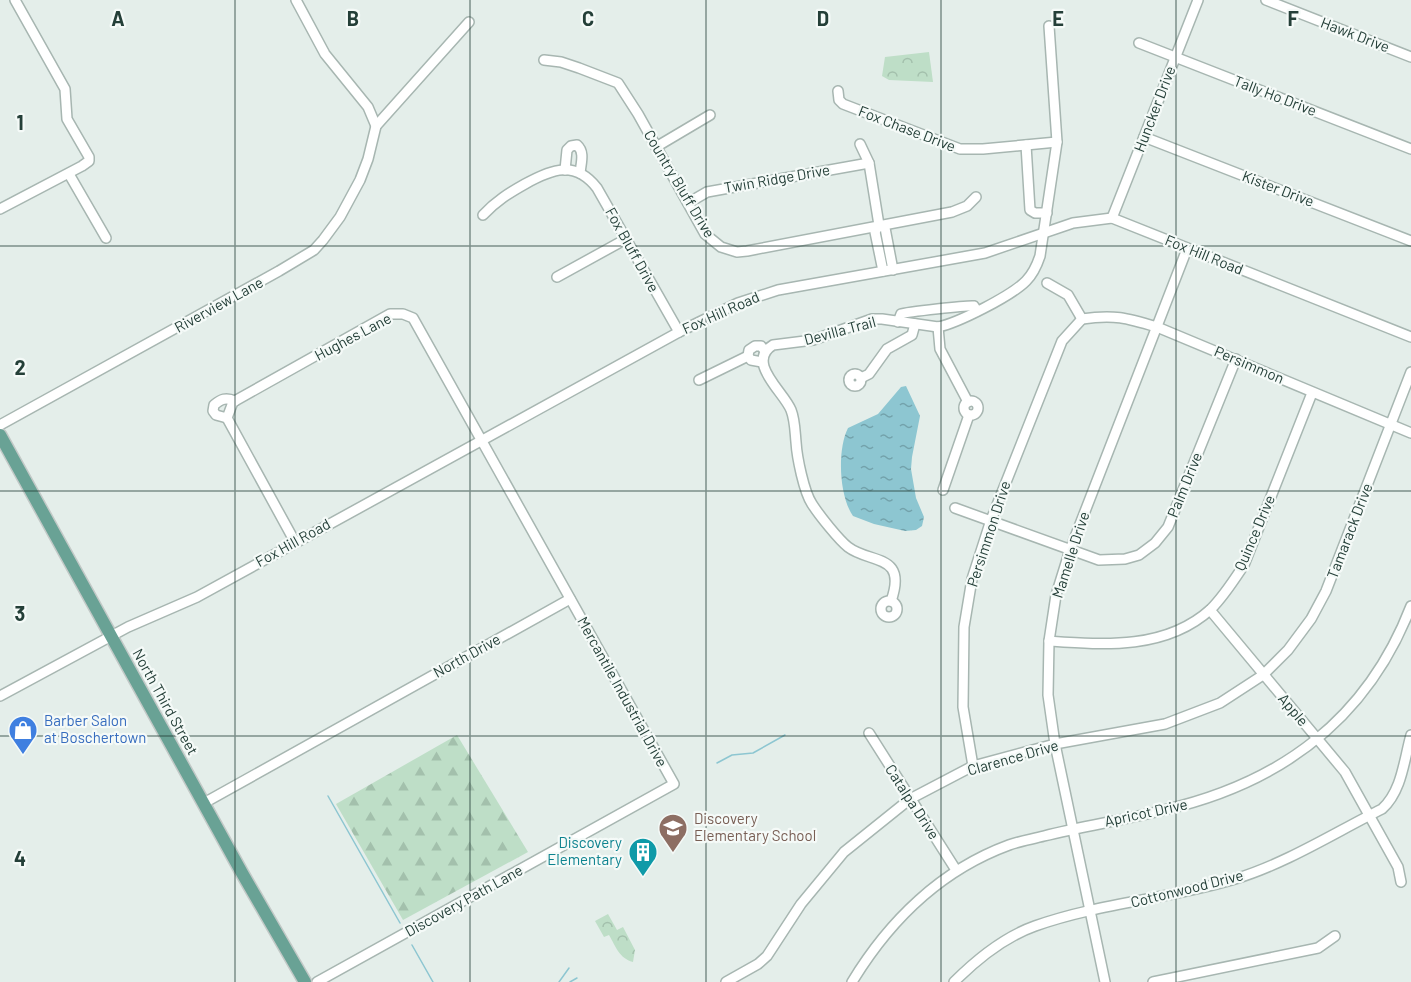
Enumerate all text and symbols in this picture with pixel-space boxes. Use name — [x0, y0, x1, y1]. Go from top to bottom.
text: A — [111, 6, 125, 30]
text: B — [347, 6, 359, 30]
text: C — [582, 6, 594, 30]
text: D — [817, 6, 829, 30]
text: E — [1052, 6, 1064, 30]
text: F — [1287, 6, 1299, 30]
street label: Hawk Drive — [1318, 13, 1392, 55]
street label: Huncker Drive — [1129, 63, 1179, 154]
street label: Tally Ho Drive — [1231, 71, 1319, 119]
street label: Fox Chase Drive — [856, 101, 958, 155]
text: 1 — [16, 110, 24, 134]
street label: Country Bluff Drive — [641, 126, 719, 241]
street label: Twin Ridge Drive — [722, 160, 831, 196]
street label: Kister Drive — [1240, 166, 1317, 210]
street label: Fox Bluff Drive — [602, 204, 664, 295]
street label: Fox Hill Road — [1163, 230, 1246, 278]
street label: Riverview Lane — [171, 272, 266, 336]
street label: Fox Hill Road — [679, 287, 762, 337]
street label: Hughes Lane — [311, 308, 394, 364]
street label: Devilla Trail — [802, 312, 878, 348]
street label: Persimmon — [1212, 341, 1287, 387]
text: 2 — [14, 355, 26, 379]
street label: Palm Drive — [1163, 449, 1205, 520]
street label: Persimmon Drive — [962, 478, 1014, 589]
street label: Tamarack Drive — [1323, 480, 1376, 581]
street label: Quince Drive — [1230, 492, 1278, 573]
street label: Mamelle Drive — [1048, 509, 1093, 600]
street label: Fox Hill Road — [252, 514, 333, 570]
text: 3 — [15, 601, 25, 625]
street label: Mercantile Industrial Drive — [574, 613, 672, 770]
street label: North Drive — [430, 629, 503, 681]
street label: North Third Street — [129, 645, 202, 758]
street label: Apple — [1275, 689, 1313, 729]
place label: Barber Salon at Boschertown — [44, 711, 146, 746]
shop icon: Barber Salon at Boschertown — [7, 714, 39, 756]
street label: Clarence Drive — [965, 735, 1060, 779]
street label: Catalpa Drive — [882, 761, 944, 842]
street label: Apricot Drive — [1103, 794, 1189, 830]
place label: Discovery Elementary School — [694, 809, 816, 844]
school or university icon: Discovery Elementary School — [657, 812, 689, 854]
place label: Discovery Elementary — [547, 833, 622, 868]
building icon: Discovery Elementary — [627, 836, 659, 878]
text: 4 — [14, 846, 26, 870]
street label: Discovery Path Lane — [402, 860, 525, 940]
street label: Cottonwood Drive — [1129, 865, 1245, 911]

